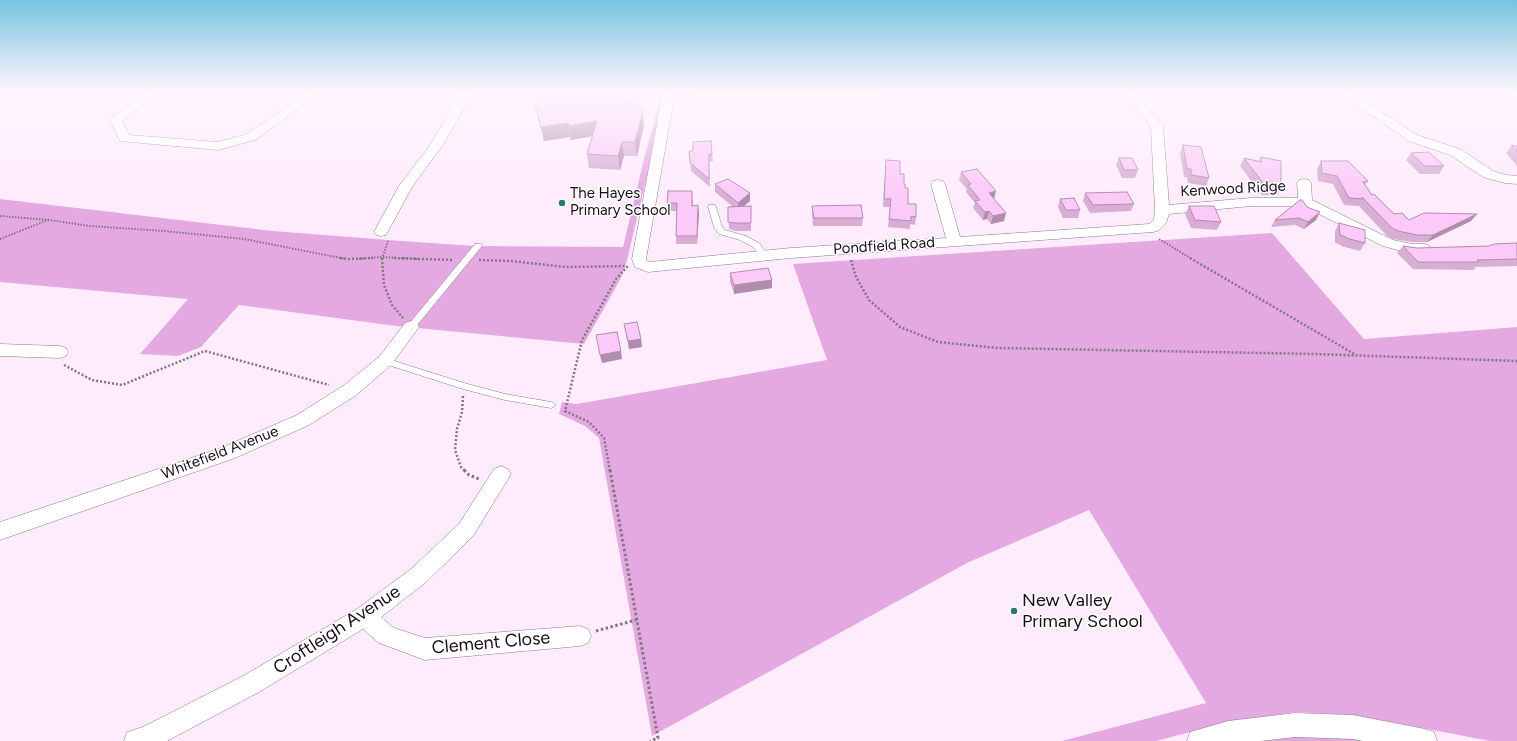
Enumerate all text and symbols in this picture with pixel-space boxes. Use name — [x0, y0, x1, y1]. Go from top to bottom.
street label: Kenwood Ridge — [1180, 177, 1286, 201]
place label: The Hayes Primary School — [570, 185, 671, 220]
marker: The Hayes Primary School — [557, 198, 567, 208]
street label: Pondfield Road — [833, 233, 935, 259]
street label: Whitefield Avenue — [159, 422, 281, 484]
street label: Croftleigh Avenue — [270, 581, 404, 679]
place label: New Valley Primary School — [1022, 590, 1143, 632]
marker: New Valley Primary School — [1009, 606, 1019, 616]
street label: Clement Close — [431, 627, 551, 659]

